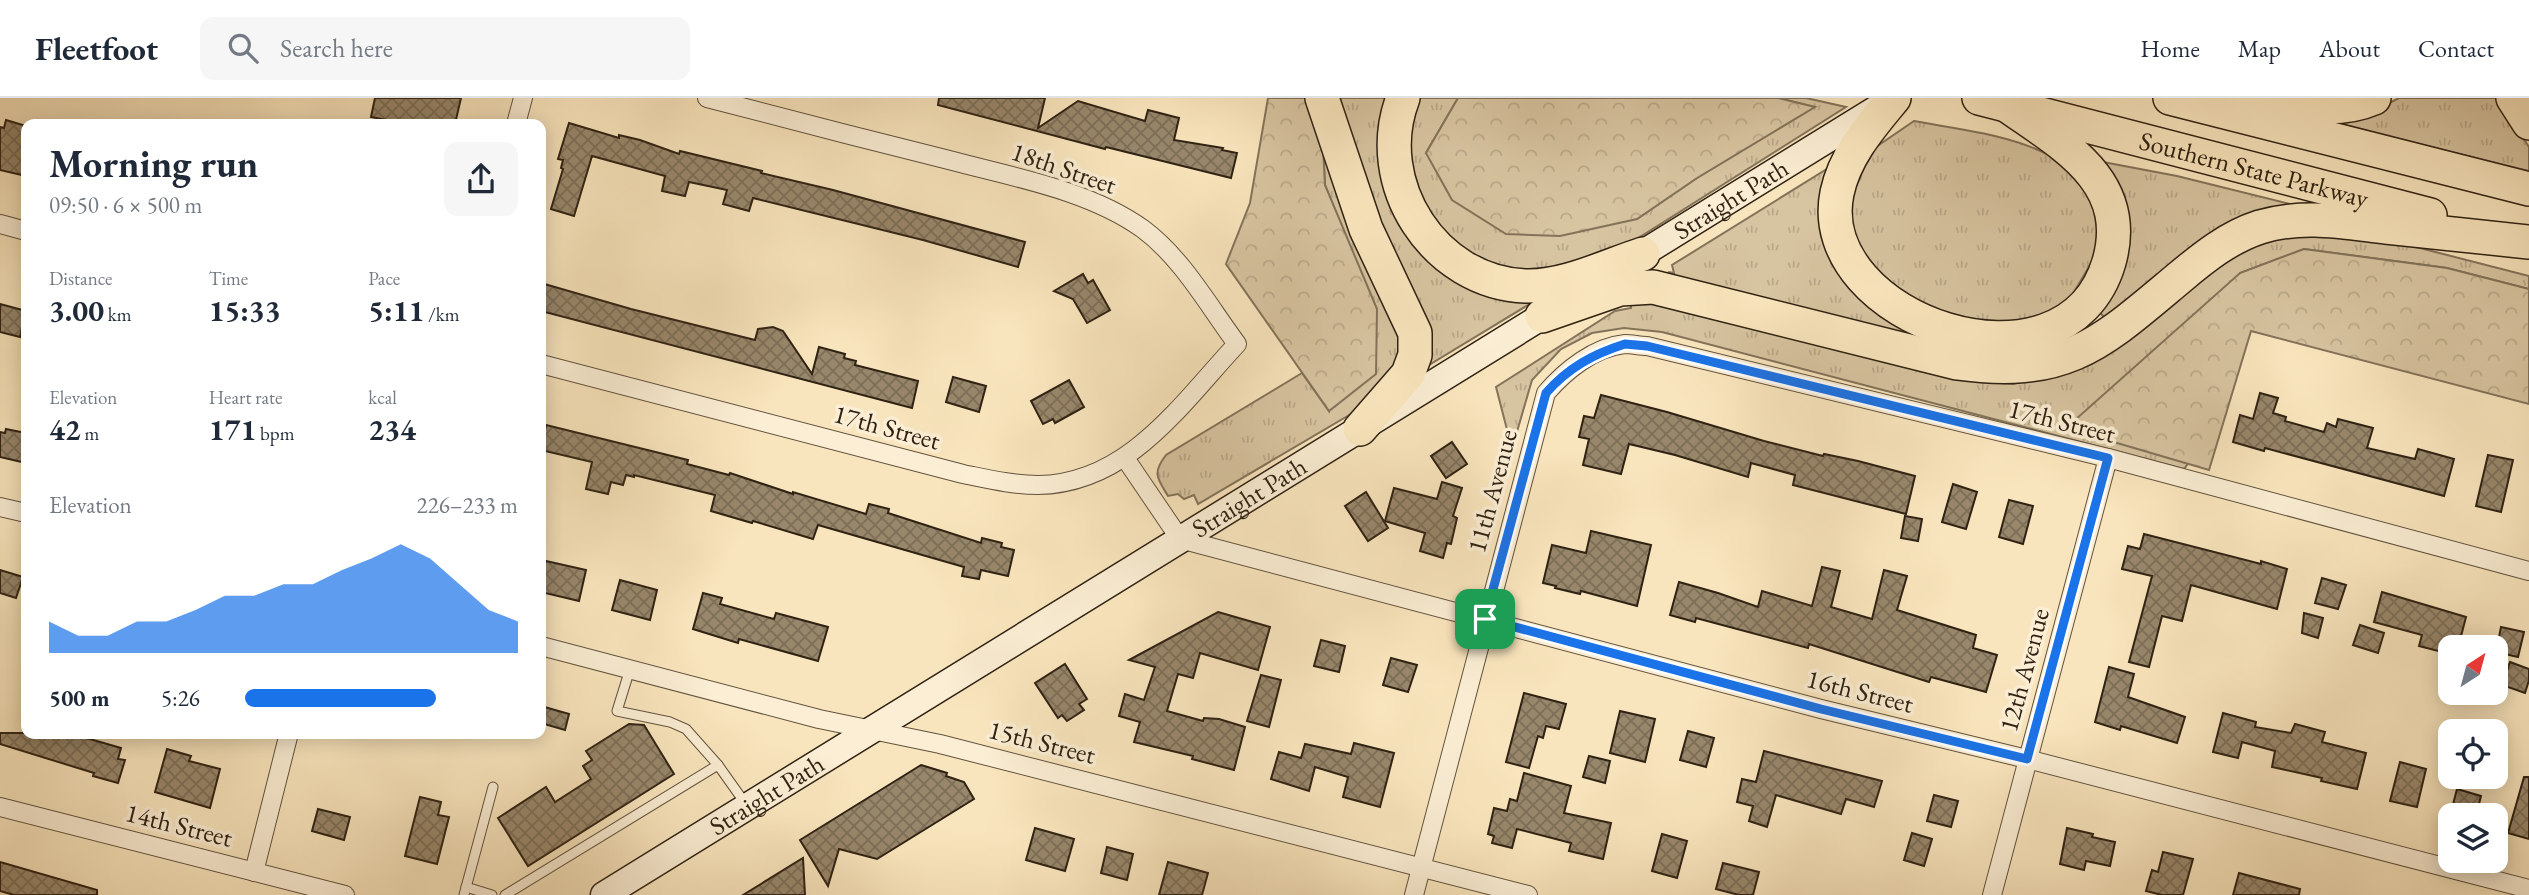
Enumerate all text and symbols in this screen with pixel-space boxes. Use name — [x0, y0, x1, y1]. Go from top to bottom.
search box — [200, 17, 690, 80]
text: Fleetfoot — [35, 27, 158, 70]
icon: search — [224, 29, 262, 67]
text: Search here — [280, 31, 393, 65]
text: Home — [2140, 33, 2200, 64]
text: Map — [2238, 33, 2281, 64]
text: About — [2319, 33, 2380, 64]
text: Contact — [2418, 33, 2494, 64]
street label: Southern State Parkway — [2136, 123, 2373, 215]
street label: 18th Street — [1007, 134, 1121, 202]
text: Morning run — [49, 139, 258, 188]
button: share — [444, 142, 518, 216]
street label: Straight Path — [1667, 151, 1795, 247]
text: 09:50 · 6 × 500 m — [49, 190, 202, 220]
text: Distance — [49, 266, 112, 291]
text: Time — [209, 266, 248, 291]
text: Pace — [368, 266, 400, 291]
text: 3.00 — [49, 291, 104, 330]
text: 15:33 — [209, 291, 281, 330]
text: 5:11 — [368, 291, 424, 330]
text: km — [104, 302, 132, 327]
text: /km — [424, 302, 459, 327]
text: Elevation — [49, 385, 117, 410]
text: Heart rate — [209, 385, 282, 410]
text: kcal — [368, 385, 397, 410]
street label: 17th Street — [2005, 391, 2119, 451]
street label: 17th Street — [830, 396, 944, 458]
text: 42 — [49, 410, 81, 449]
text: 171 — [209, 410, 256, 449]
text: 234 — [368, 410, 416, 449]
text: m — [81, 421, 99, 446]
text: bpm — [256, 421, 295, 446]
street label: 11th Avenue — [1459, 426, 1525, 556]
street label: Straight Path — [1185, 449, 1313, 545]
text: Elevation — [49, 490, 132, 520]
text: 226–233 m — [417, 490, 518, 520]
pin — [1455, 589, 1515, 649]
icon: arrive — [1466, 600, 1504, 638]
street label: 12th Avenue — [1991, 605, 2057, 735]
north arrow — [2438, 635, 2508, 705]
map controls — [2438, 635, 2508, 873]
street label: 16th Street — [1803, 661, 1917, 721]
text: 500 m — [49, 683, 110, 713]
text: 5:26 — [161, 683, 200, 713]
street label: 15th Street — [985, 712, 1099, 772]
button: locate — [2438, 719, 2508, 789]
street label: Straight Path — [703, 746, 830, 843]
street label: 14th Street — [122, 795, 236, 855]
button: layers — [2438, 803, 2508, 873]

